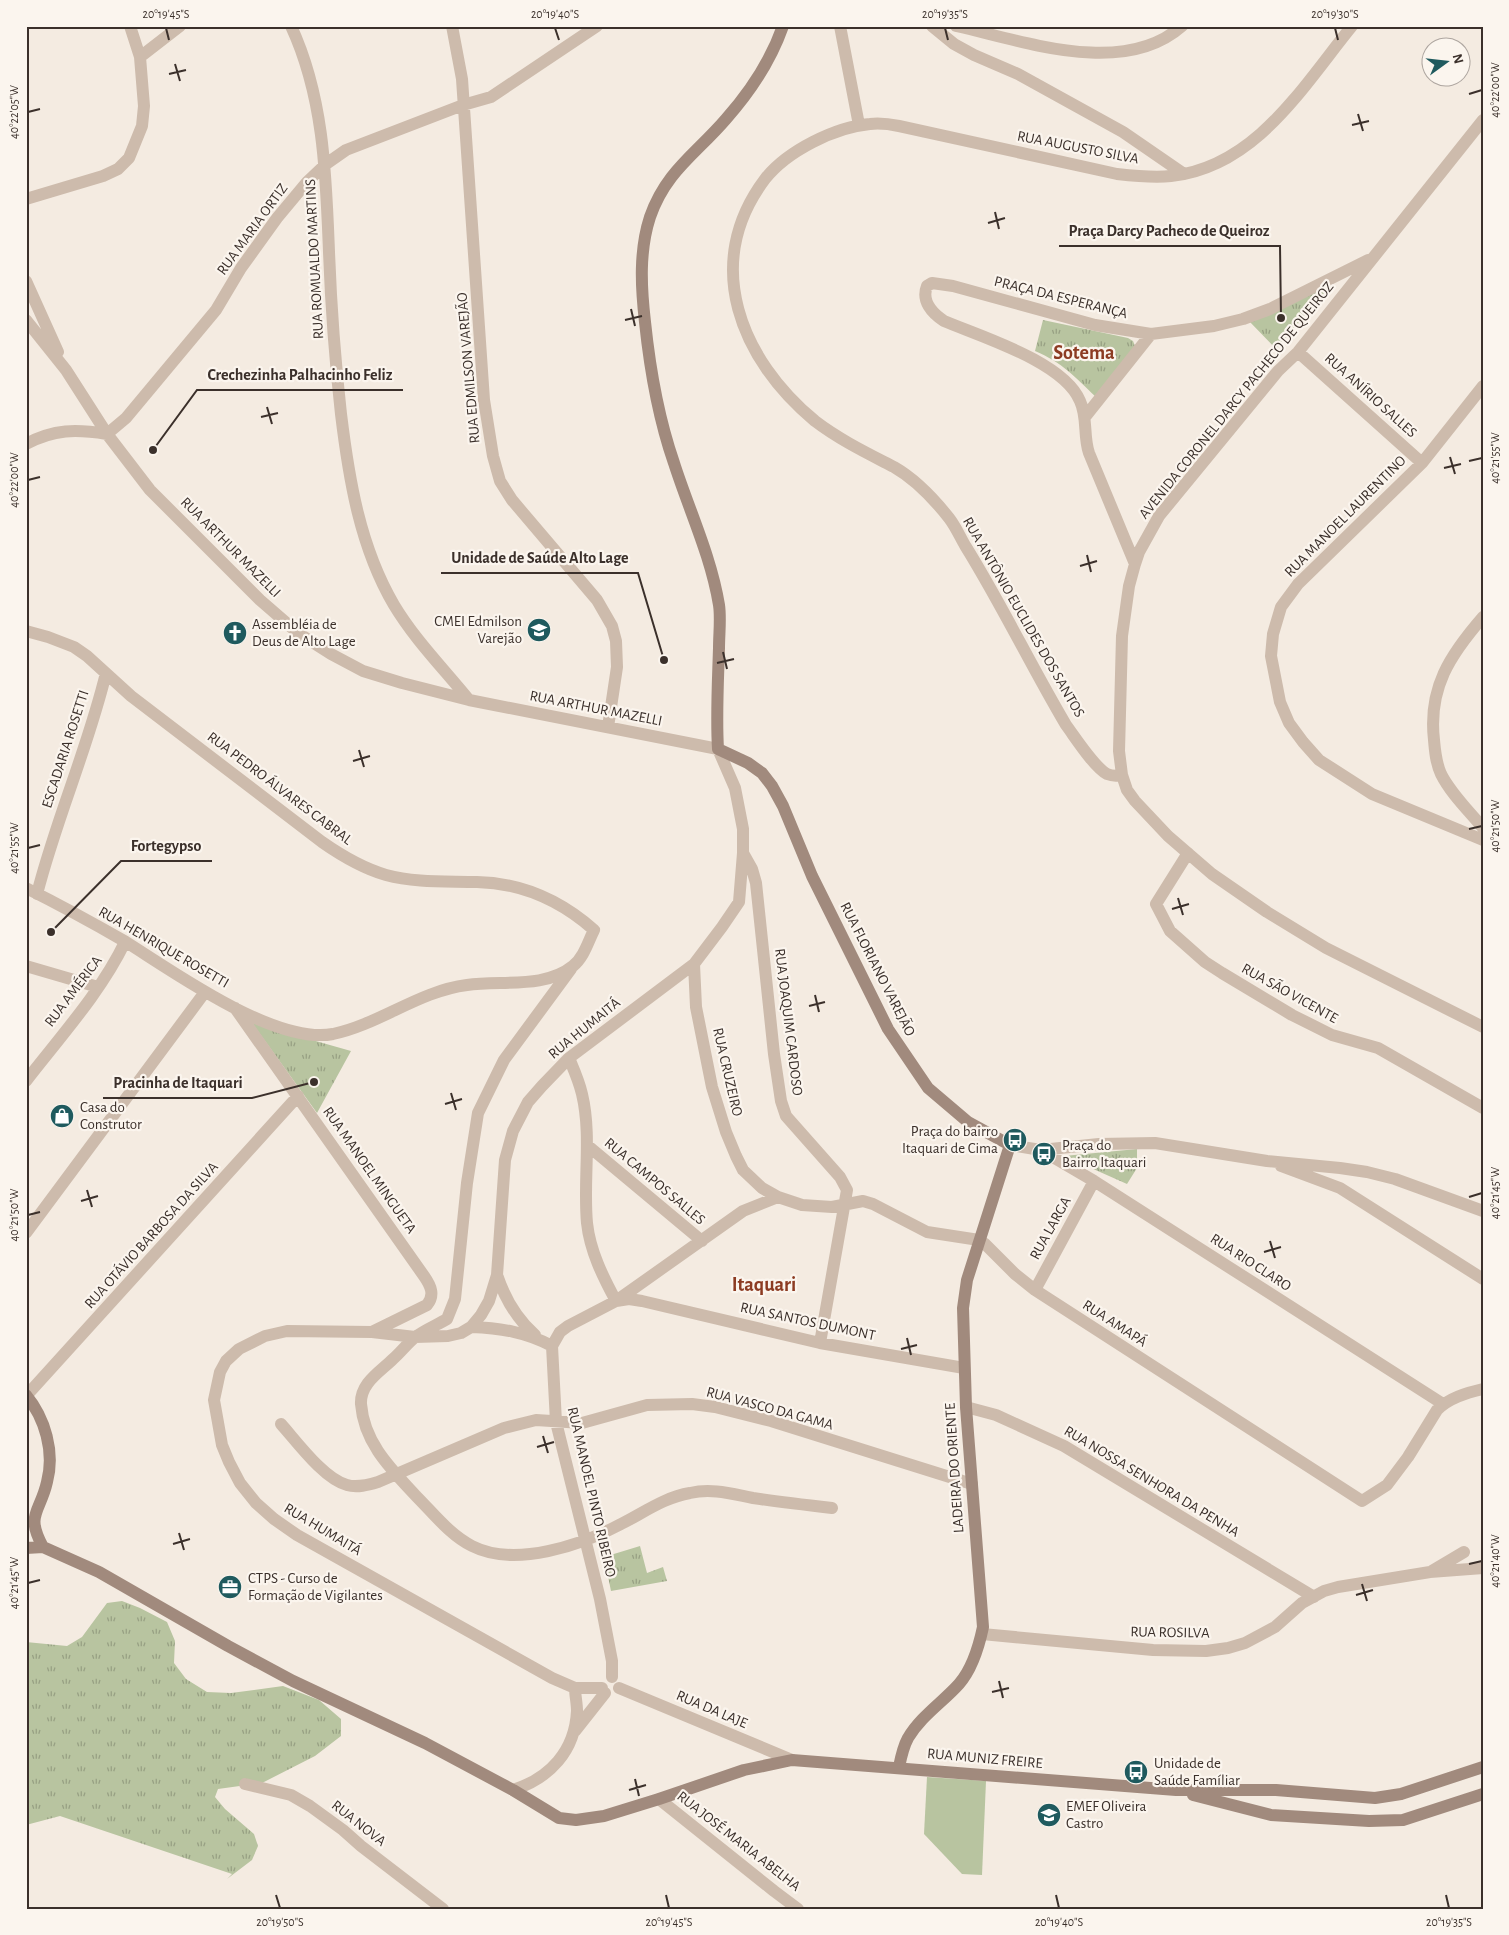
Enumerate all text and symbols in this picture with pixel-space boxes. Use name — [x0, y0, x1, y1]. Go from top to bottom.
text: 20°19'45"S — [143, 8, 190, 20]
text: 20°19'40"S — [531, 8, 579, 20]
text: 20°19'35"S — [922, 8, 968, 20]
text: 20°19'30"S — [1311, 8, 1359, 20]
north arrow — [1422, 38, 1472, 88]
text: N — [1450, 52, 1466, 65]
text: 40°22'00"W — [1489, 62, 1501, 118]
text: 40°22'05"W — [8, 85, 20, 139]
street label: RUA AUGUSTO SILVA — [1016, 128, 1140, 167]
street label: RUA ROMUALDO MARTINS — [303, 178, 326, 340]
street label: RUA MARIA ORTIZ — [214, 181, 291, 278]
callout: Praça Darcy Pacheco de Queiroz — [1059, 215, 1280, 246]
text: Praça Darcy Pacheco de Queiroz — [1068, 223, 1270, 240]
street label: PRAÇA DA ESPERANÇA — [993, 274, 1129, 321]
street label: AVENIDA CORONEL DARCY PACHECO DE QUEIROZ — [1136, 279, 1337, 522]
street label: RUA EDMILSON VAREJÃO — [453, 292, 483, 444]
district label: Sotema — [1053, 343, 1115, 363]
street label: RUA ANÍRIO SALLES — [1322, 349, 1421, 440]
callout: Crechezinha Palhacinho Feliz — [197, 359, 403, 390]
text: Crechezinha Palhacinho Feliz — [207, 367, 393, 383]
text: 40°21'55"W — [1489, 432, 1501, 484]
text: 40°22'00"W — [8, 452, 20, 508]
street label: RUA MANOEL LAURENTINO — [1282, 453, 1409, 580]
street label: RUA ARTHUR MAZELLI — [178, 494, 284, 600]
street label: RUA ANTÔNIO EUCLIDES DOS SANTOS — [960, 514, 1088, 720]
callout: Unidade de Saúde Alto Lage — [441, 542, 638, 573]
text: Unidade de Saúde Alto Lage — [451, 550, 629, 566]
place label: CMEI Edmilson Varejão — [434, 614, 522, 646]
place label: Assembléia de Deus de Alto Lage — [252, 617, 356, 649]
school or university icon: CMEI Edmilson Varejão — [526, 617, 552, 643]
church icon: Assembléia de Deus de Alto Lage — [222, 620, 248, 646]
street label: ESCADARIA ROSETTI — [39, 688, 92, 810]
street label: RUA ARTHUR MAZELLI — [528, 688, 663, 729]
street label: RUA PEDRO ÁLVARES CABRAL — [204, 728, 357, 848]
text: 40°21'50"W — [1489, 799, 1501, 852]
text: 40°21'55"W — [8, 822, 20, 874]
callout: Fortegypso — [121, 830, 212, 861]
text: Fortegypso — [131, 838, 201, 855]
street label: RUA FLORIANO VAREJÃO — [837, 899, 919, 1039]
street label: RUA HENRIQUE ROSETTI — [96, 904, 231, 991]
street label: RUA JOAQUIM CARDOSO — [772, 947, 805, 1097]
street label: RUA AMÉRICA — [40, 952, 105, 1030]
street label: RUA SÃO VICENTE — [1239, 960, 1341, 1026]
street label: RUA HUMAITÁ — [544, 993, 623, 1062]
street label: RUA CRUZEIRO — [710, 1026, 745, 1118]
callout: Pracinha de Itaquari — [103, 1067, 252, 1098]
text: Pracinha de Itaquari — [113, 1075, 243, 1091]
place label: Casa do Construtor — [80, 1100, 142, 1132]
shop icon: Casa do Construtor — [49, 1103, 75, 1129]
street label: RUA MANOEL MINGUETA — [320, 1104, 419, 1237]
place label: Praça do bairro Itaquari de Cima — [902, 1124, 998, 1156]
bus stop icon: Praça do bairro Itaquari de Cima — [1002, 1127, 1028, 1153]
street label: RUA CAMPOS SALLES — [602, 1135, 708, 1228]
place label: Praça do Bairro Itaquari — [1062, 1138, 1146, 1170]
bus stop icon: Praça do Bairro Itaquari — [1031, 1141, 1057, 1167]
street label: RUA OTÁVIO BARBOSA DA SILVA — [80, 1158, 221, 1311]
text: 40°21'45"W — [1489, 1167, 1501, 1219]
text: 40°21'50"W — [8, 1188, 20, 1241]
street label: RUA LARGA — [1027, 1194, 1074, 1262]
street label: RUA RIO CLARO — [1208, 1231, 1294, 1294]
district label: Itaquari — [732, 1275, 796, 1295]
street label: RUA AMAPÁ — [1080, 1296, 1151, 1350]
street label: RUA SANTOS DUMONT — [739, 1300, 877, 1343]
street label: RUA VASCO DA GAMA — [705, 1384, 835, 1433]
street label: LADEIRA DO ORIENTE — [942, 1402, 967, 1534]
street label: RUA MANOEL PINTO RIBEIRO — [565, 1406, 618, 1579]
street label: RUA NOSSA SENHORA DA PENHA — [1062, 1423, 1242, 1540]
street label: RUA HUMAITÁ — [281, 1499, 365, 1559]
text: 40°21'40"W — [1489, 1534, 1501, 1588]
text: 40°21'45"W — [8, 1557, 20, 1609]
place label: CTPS - Curso de Formação de Vigilantes — [248, 1571, 383, 1603]
office icon: CTPS - Curso de Formação de Vigilantes — [217, 1574, 243, 1600]
street label: RUA ROSILVA — [1130, 1624, 1210, 1641]
street label: RUA DA LAJE — [674, 1688, 750, 1731]
street label: RUA MUNIZ FREIRE — [927, 1746, 1043, 1771]
place label: Unidade de Saúde Famíliar — [1154, 1756, 1240, 1788]
bus stop icon: Unidade de Saúde Famíliar — [1123, 1759, 1149, 1785]
street label: RUA JOSÉ MARIA ABELHA — [674, 1787, 805, 1894]
street label: RUA NOVA — [329, 1798, 389, 1849]
place label: EMEF Oliveira Castro — [1066, 1799, 1147, 1831]
school or university icon: EMEF Oliveira Castro — [1036, 1802, 1062, 1828]
text: 20°19'50"S — [256, 1916, 304, 1928]
text: 20°19'45"S — [646, 1916, 693, 1928]
text: 20°19'40"S — [1035, 1916, 1083, 1928]
text: 20°19'35"S — [1426, 1916, 1472, 1928]

